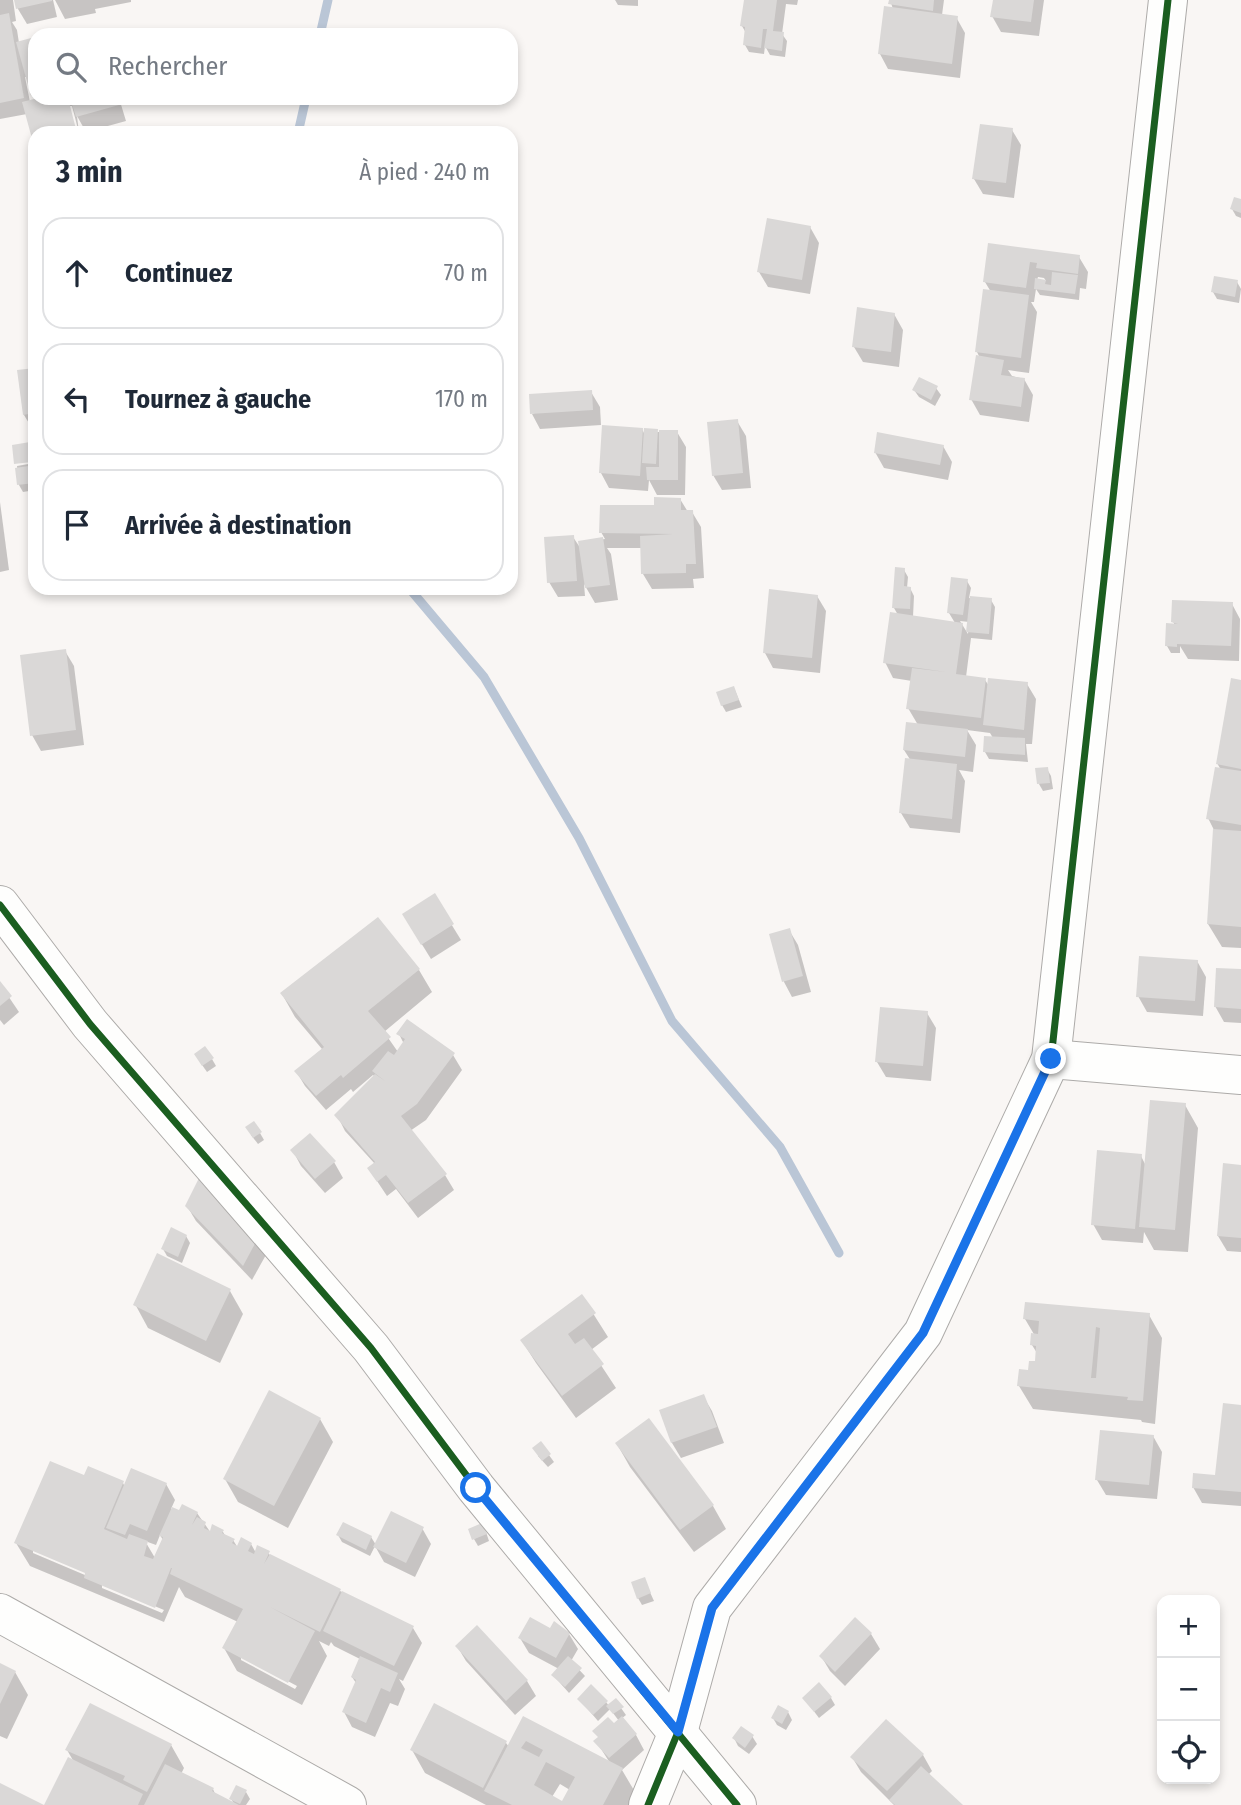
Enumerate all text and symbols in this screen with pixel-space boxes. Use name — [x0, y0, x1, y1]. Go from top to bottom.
search box — [28, 28, 518, 105]
icon: search — [52, 48, 90, 86]
text: Rechercher — [108, 51, 227, 82]
text: 3 min — [56, 154, 123, 190]
text: À pied · 240 m — [359, 158, 490, 186]
icon: ahead — [58, 254, 96, 292]
text: Continuez — [125, 258, 232, 289]
text: 70 m — [444, 259, 488, 287]
icon: left — [58, 380, 96, 418]
text: Tournez à gauche — [125, 384, 311, 415]
text: 170 m — [435, 385, 488, 413]
icon: arrive — [58, 506, 96, 544]
text: Arrivée à destination — [125, 510, 352, 541]
route end — [1035, 1043, 1066, 1074]
route start — [460, 1472, 491, 1503]
map controls — [1157, 1595, 1220, 1784]
button: + — [1157, 1595, 1220, 1658]
button: − — [1157, 1658, 1220, 1721]
button: locate — [1157, 1721, 1220, 1784]

